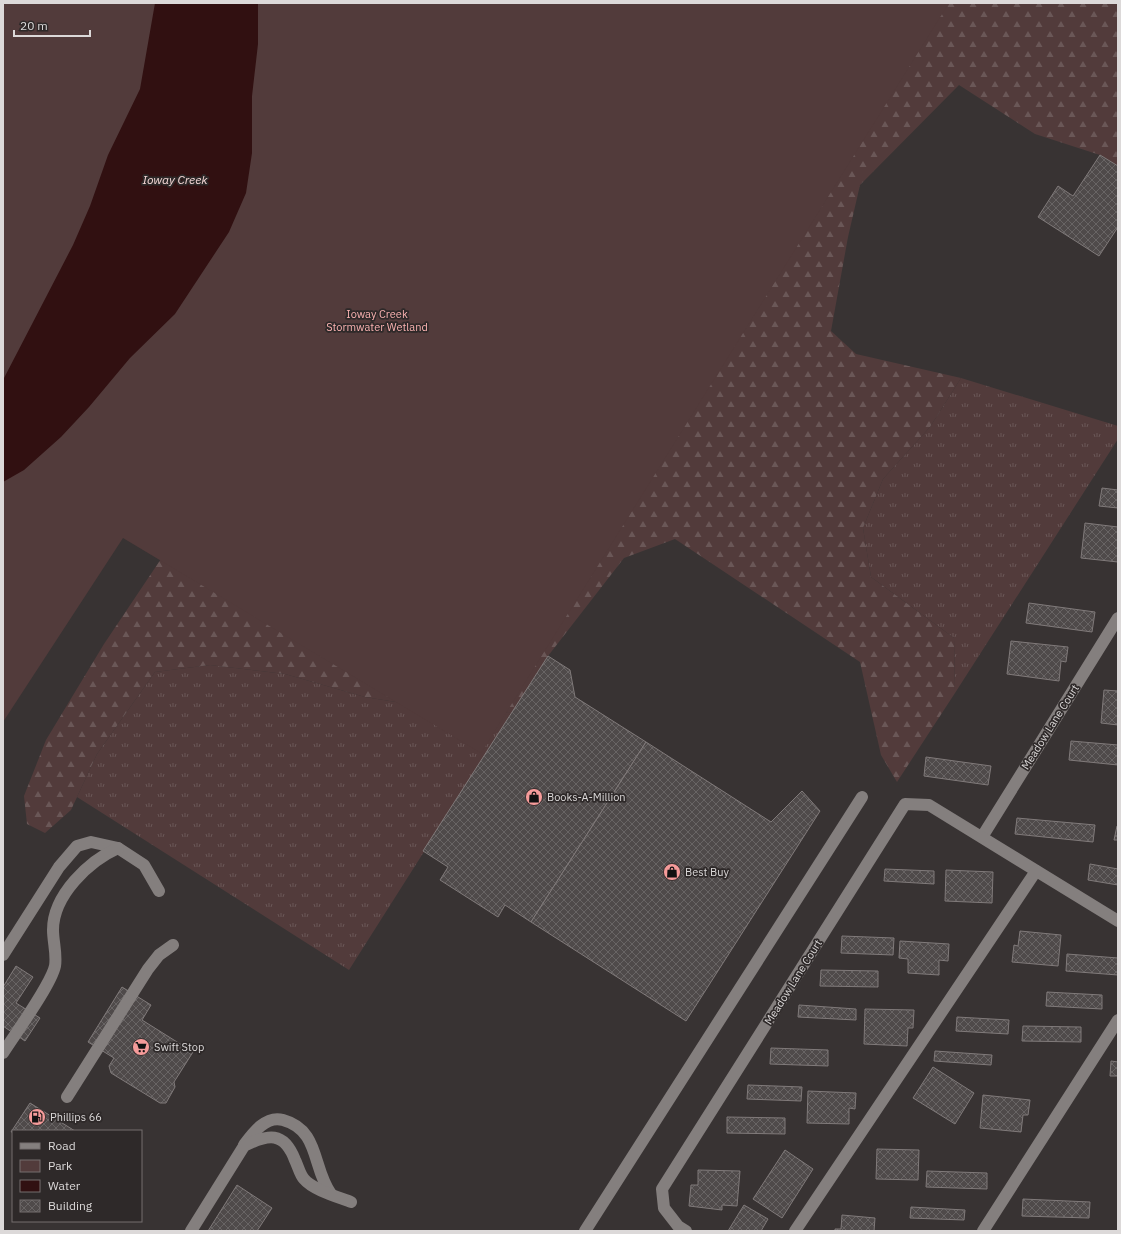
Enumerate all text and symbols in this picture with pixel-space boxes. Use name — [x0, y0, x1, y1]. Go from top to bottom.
scale bar — [14, 12, 90, 38]
text: 20 m — [20, 18, 48, 33]
water label: Ioway Creek — [142, 172, 208, 187]
park label: Ioway Creek Stormwater Wetland — [326, 307, 428, 334]
street label: Meadow Lane Court — [1018, 682, 1082, 772]
shop icon: Books-A-Million — [524, 787, 544, 807]
place label: Books-A-Million — [547, 790, 626, 804]
shop icon: Best Buy — [662, 862, 682, 882]
place label: Best Buy — [685, 865, 729, 879]
street label: Meadow Lane Court — [761, 937, 825, 1027]
supermarket icon: Swift Stop — [131, 1037, 151, 1057]
place label: Swift Stop — [154, 1040, 204, 1054]
fuel station icon: Phillips 66 — [27, 1107, 47, 1127]
place label: Phillips 66 — [50, 1110, 102, 1124]
legend — [12, 1130, 142, 1222]
text: Road — [48, 1138, 76, 1153]
text: Park — [48, 1158, 73, 1173]
text: Water — [48, 1178, 81, 1193]
text: Building — [48, 1198, 93, 1213]

